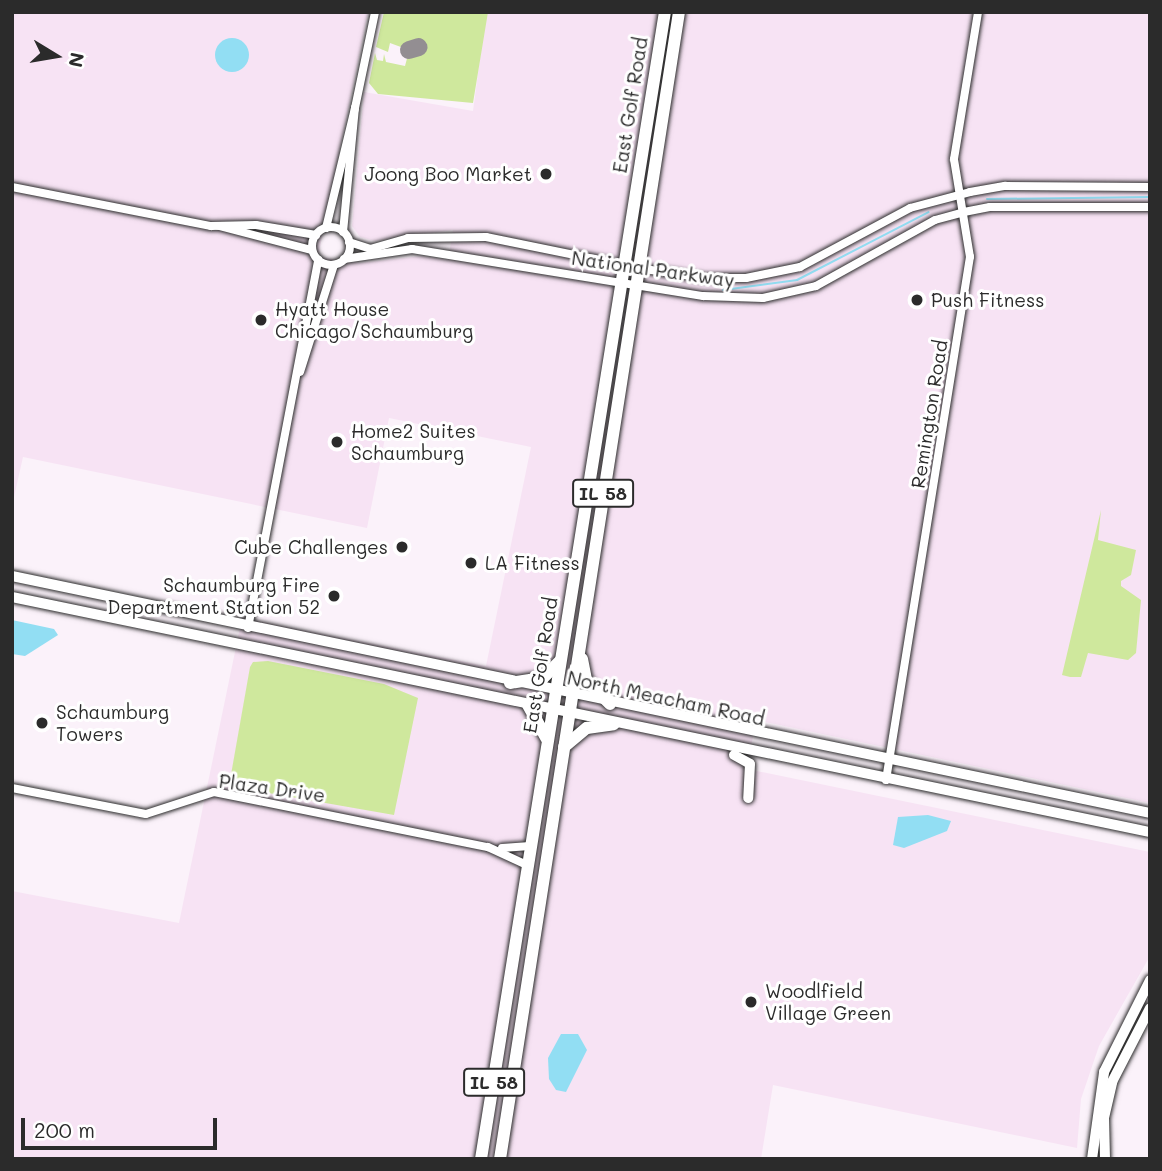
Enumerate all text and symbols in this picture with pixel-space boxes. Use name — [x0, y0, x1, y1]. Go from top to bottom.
north arrow — [21, 21, 91, 91]
street label: East Golf Road — [608, 35, 652, 175]
text: N — [63, 51, 91, 70]
place label: Joong Boo Market — [364, 163, 532, 185]
marker: Joong Boo Market — [538, 166, 554, 182]
street label: National Parkway — [570, 246, 736, 292]
place label: Push Fitness — [931, 289, 1045, 311]
marker: Push Fitness — [909, 292, 925, 308]
place label: Hyatt House Chicago/Schaumburg — [275, 298, 473, 342]
marker: Hyatt House Chicago/Schaumburg — [253, 312, 269, 328]
street label: Remington Road — [906, 338, 952, 490]
place label: Home2 Suites Schaumburg — [351, 420, 476, 464]
marker: Home2 Suites Schaumburg — [329, 434, 345, 450]
road number: IL 58 — [572, 478, 634, 508]
place label: Cube Challenges — [234, 536, 388, 558]
marker: Cube Challenges — [394, 539, 410, 555]
place label: LA Fitness — [485, 552, 580, 574]
marker: LA Fitness — [463, 555, 479, 571]
place label: Schaumburg Fire Department Station 52 — [107, 574, 320, 618]
marker: Schaumburg Fire Department Station 52 — [326, 588, 342, 604]
street label: East Golf Road — [518, 595, 562, 735]
street label: North Meacham Road — [565, 666, 767, 730]
place label: Schaumburg Towers — [56, 701, 169, 745]
marker: Schaumburg Towers — [34, 715, 50, 731]
street label: Plaza Drive — [217, 769, 327, 807]
place label: Woodlfield Village Green — [765, 980, 891, 1024]
marker: Woodlfield Village Green — [743, 994, 759, 1010]
road number: IL 58 — [462, 1068, 526, 1097]
scale bar — [24, 1104, 220, 1148]
text: 200 m — [34, 1116, 95, 1143]

